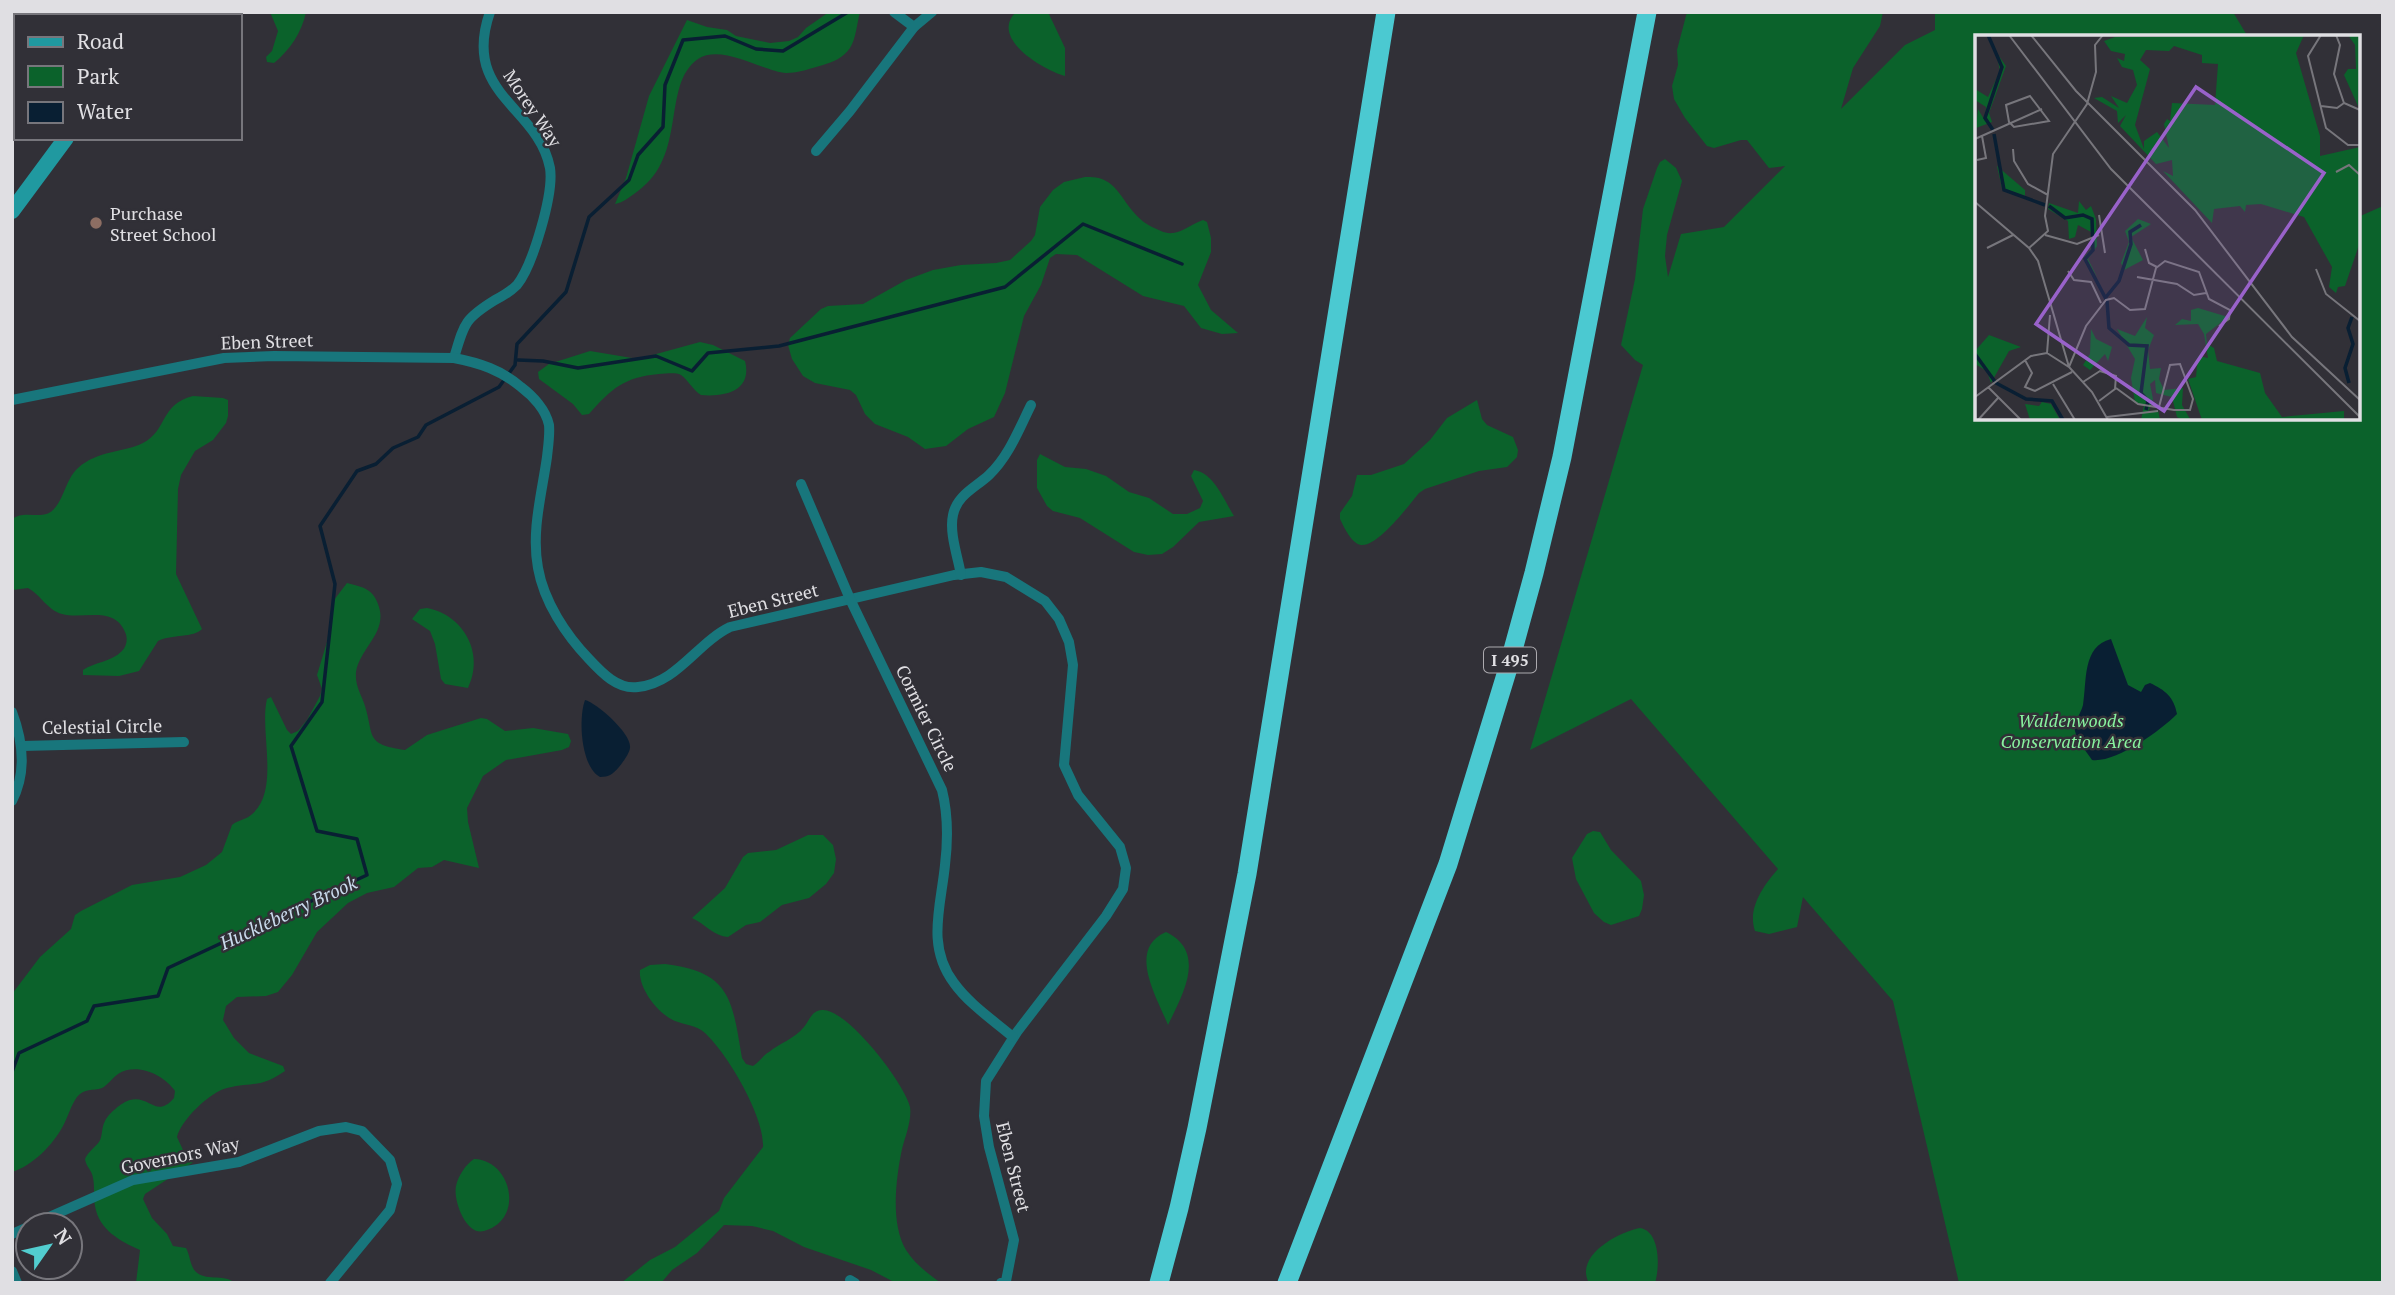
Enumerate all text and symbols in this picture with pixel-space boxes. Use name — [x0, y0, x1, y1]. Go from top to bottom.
legend — [14, 14, 242, 140]
text: Road — [77, 27, 124, 55]
inset map — [1975, 35, 2360, 420]
text: Park — [77, 62, 119, 90]
street label: Morey Way — [498, 65, 568, 152]
text: Water — [77, 97, 132, 125]
place label: Purchase Street School — [110, 201, 216, 246]
marker: Purchase Street School — [88, 215, 104, 231]
street label: Eben Street — [220, 327, 314, 355]
street label: Eben Street — [725, 577, 821, 623]
road number: I 495 — [1484, 648, 1536, 673]
street label: Cormier Circle — [891, 661, 963, 775]
park label: Waldenwoods Conservation Area — [2000, 708, 2142, 753]
street label: Celestial Circle — [42, 713, 162, 739]
water label: Huckleberry Brook — [214, 869, 362, 955]
street label: Eben Street — [991, 1119, 1037, 1215]
street label: Governors Way — [119, 1131, 242, 1179]
north arrow — [14, 1211, 84, 1281]
text: N — [49, 1223, 78, 1250]

